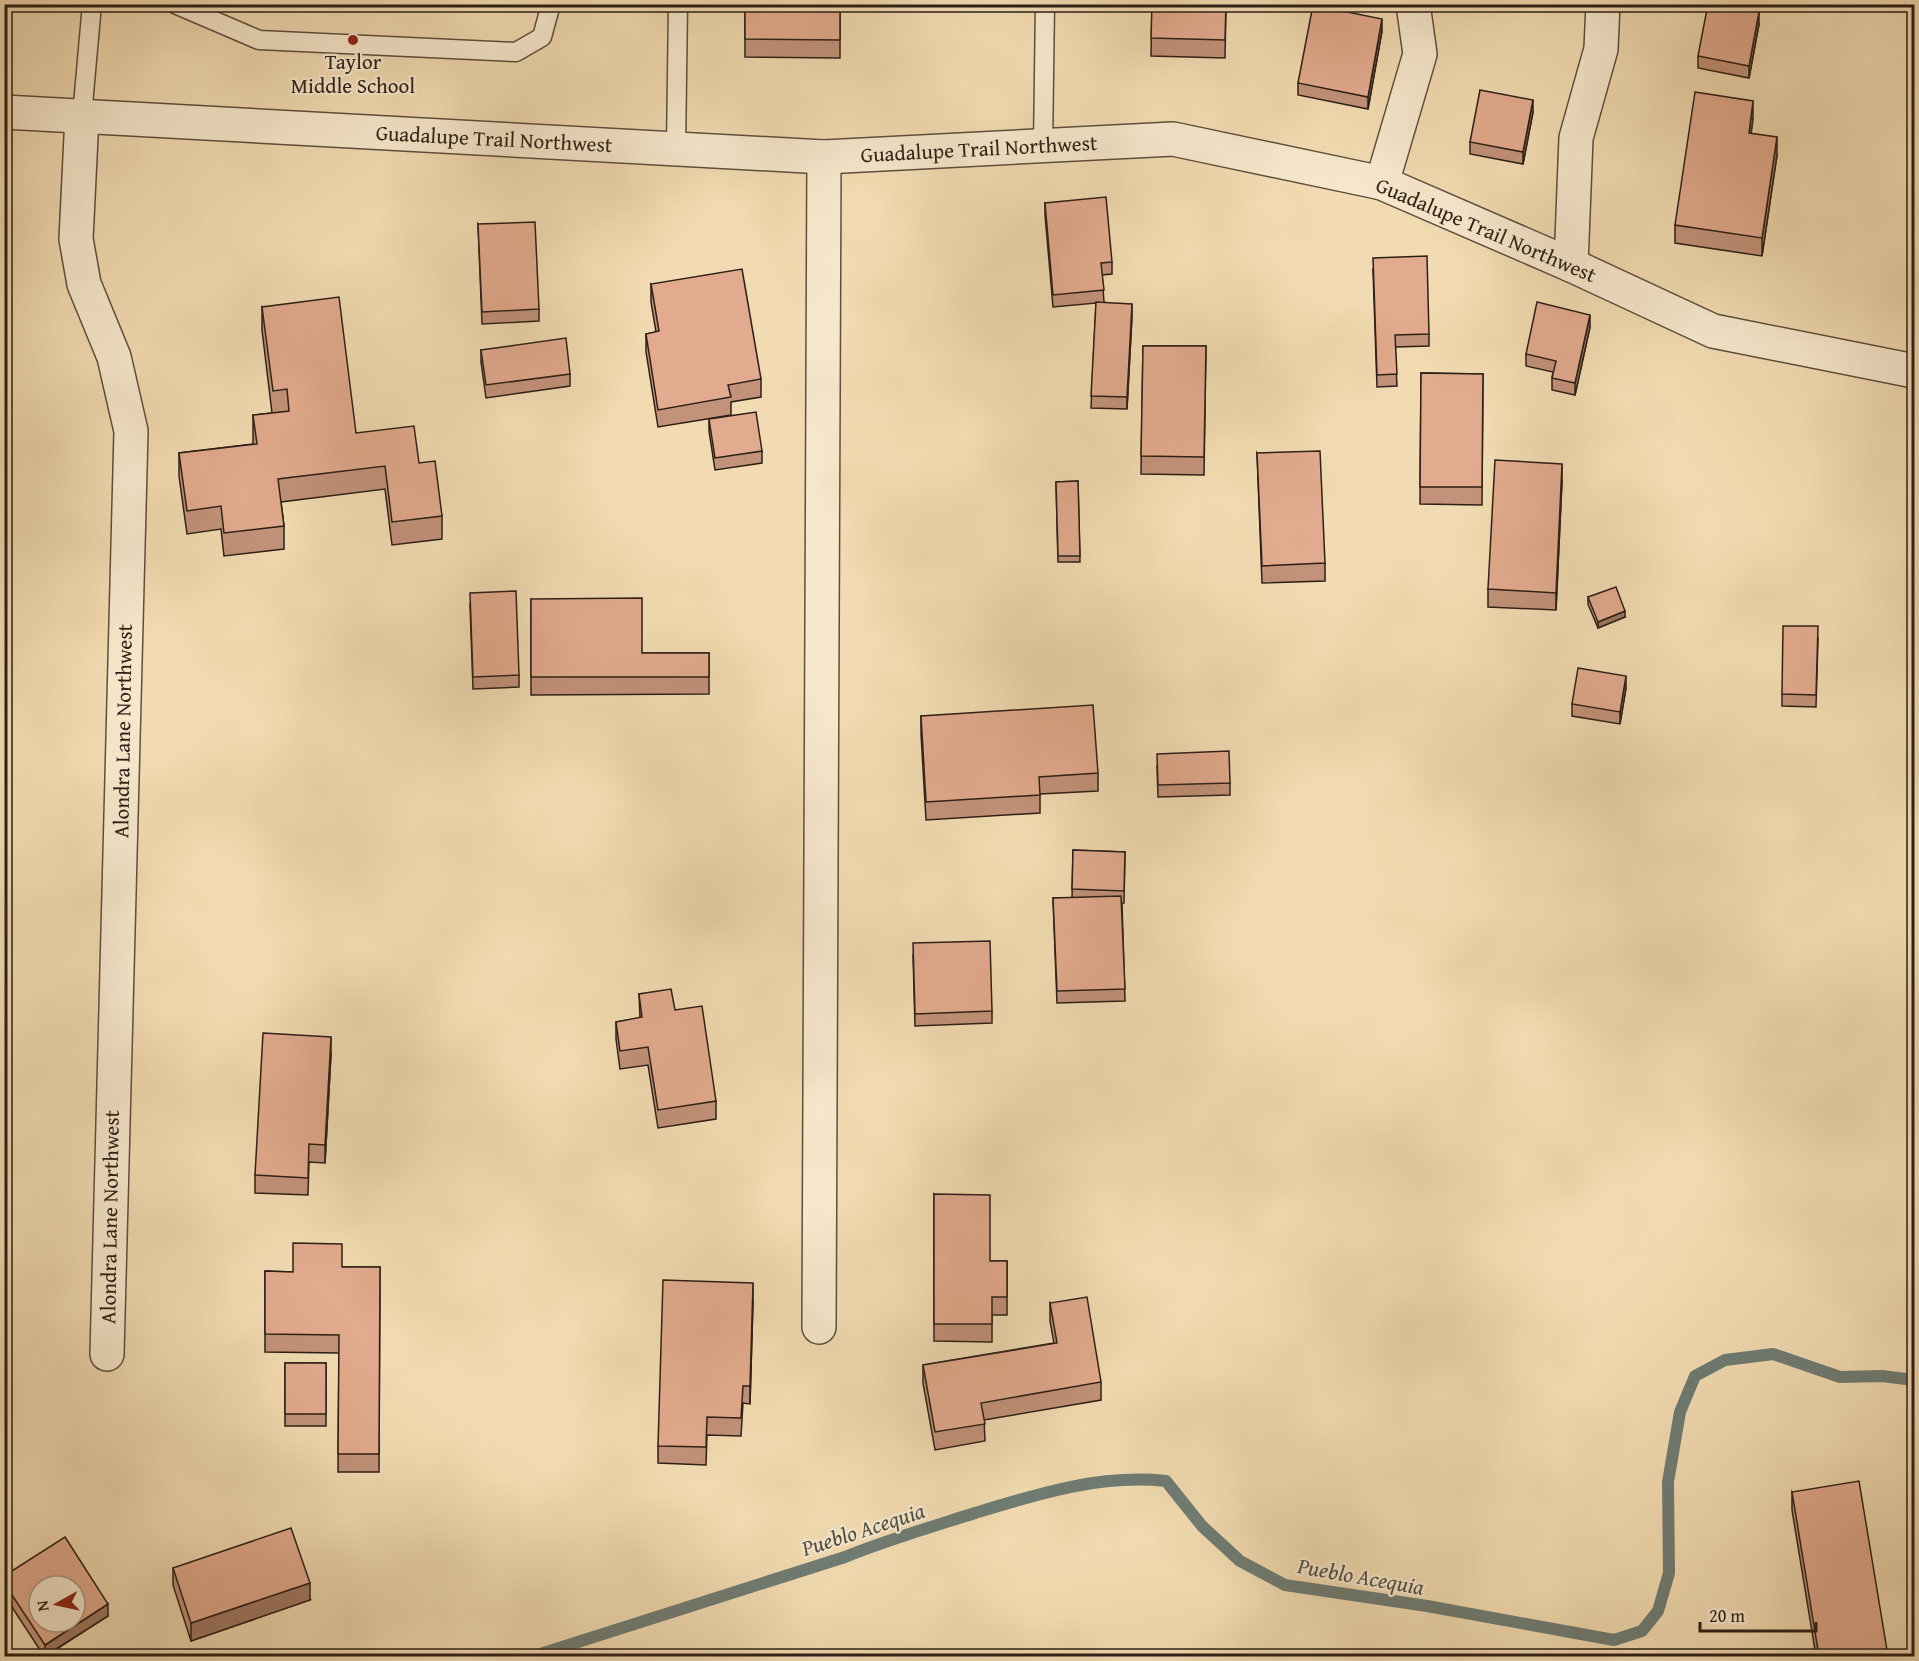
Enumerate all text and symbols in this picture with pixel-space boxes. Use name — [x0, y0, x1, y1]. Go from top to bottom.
marker: Taylor Middle School — [346, 33, 360, 47]
place label: Taylor Middle School — [291, 46, 415, 101]
street label: Guadalupe Trail Northwest — [375, 117, 614, 160]
street label: Guadalupe Trail Northwest — [860, 127, 1099, 170]
street label: Guadalupe Trail Northwest — [1371, 169, 1602, 290]
street label: Alondra Lane Northwest — [105, 623, 140, 838]
street label: Alondra Lane Northwest — [92, 1109, 127, 1324]
water label: Pueblo Acequia — [796, 1494, 929, 1564]
water label: Pueblo Acequia — [1294, 1549, 1427, 1603]
north arrow — [27, 1574, 87, 1634]
scale bar — [1700, 1595, 1816, 1633]
text: N — [29, 1599, 55, 1613]
text: 20 m — [1709, 1602, 1745, 1629]

